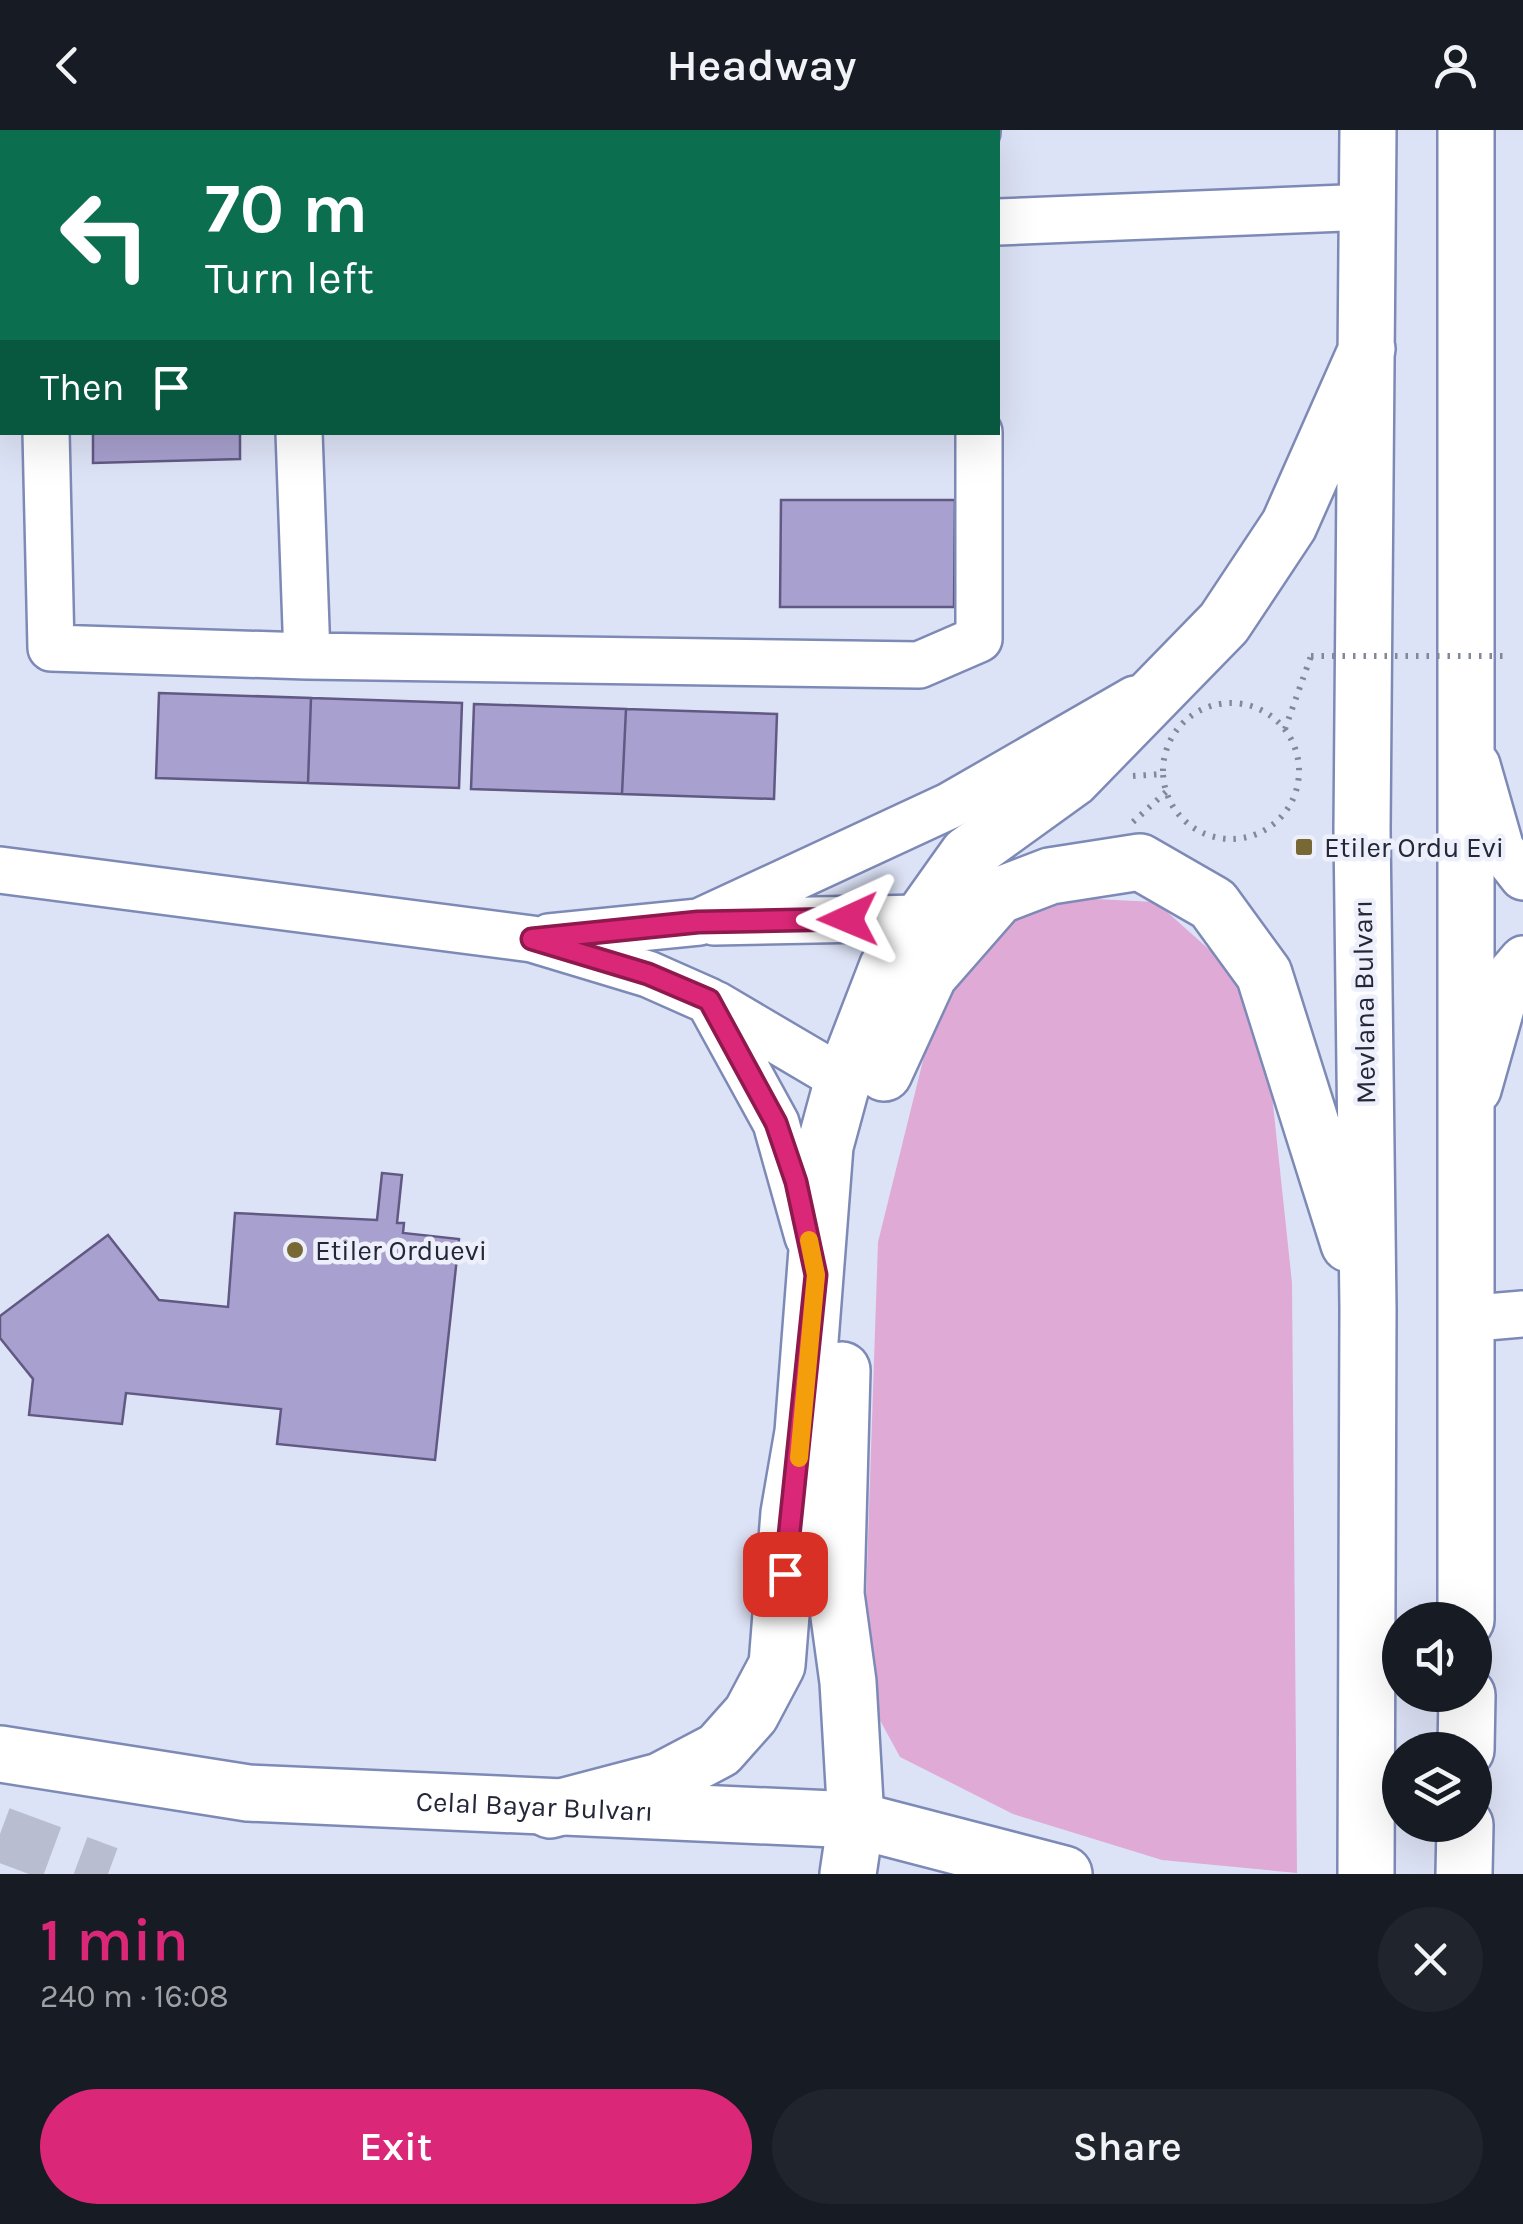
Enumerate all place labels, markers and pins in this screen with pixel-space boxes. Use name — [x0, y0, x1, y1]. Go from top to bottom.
place label: Etiler Ordu Evi — [1324, 831, 1504, 864]
marker: Etiler Ordu Evi — [1293, 836, 1315, 858]
place label: Etiler Orduevi — [315, 1234, 487, 1267]
marker: Etiler Orduevi — [284, 1239, 306, 1261]
pin — [743, 1532, 828, 1617]

